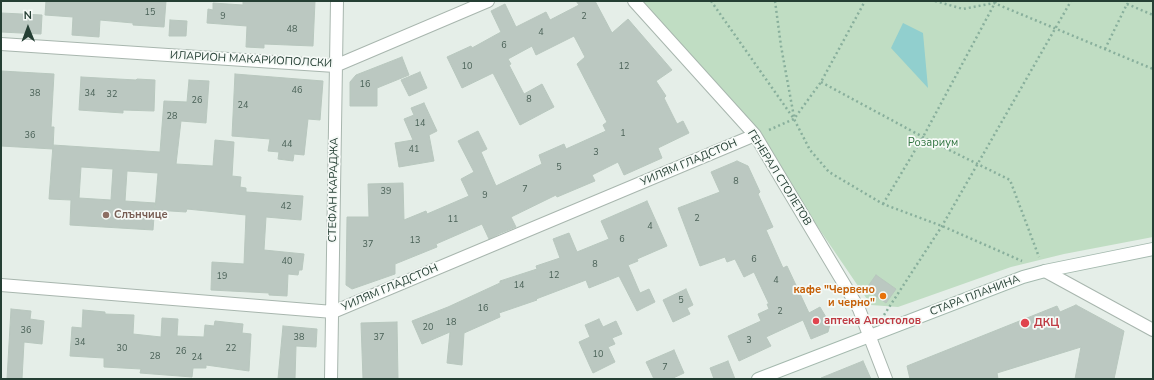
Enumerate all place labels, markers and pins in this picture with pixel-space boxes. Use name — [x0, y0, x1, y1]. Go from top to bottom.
place label: Слънчице — [114, 208, 168, 222]
marker: Слънчице — [101, 210, 111, 220]
place label: кафе "Червено и черно" — [793, 283, 875, 309]
marker: кафе "Червено и черно" — [878, 291, 888, 301]
place label: аптека Апостолов — [824, 314, 921, 328]
marker: аптека Апостолов — [811, 316, 821, 326]
place label: ДКЦ — [1034, 316, 1059, 330]
marker: ДКЦ — [1019, 317, 1031, 329]

